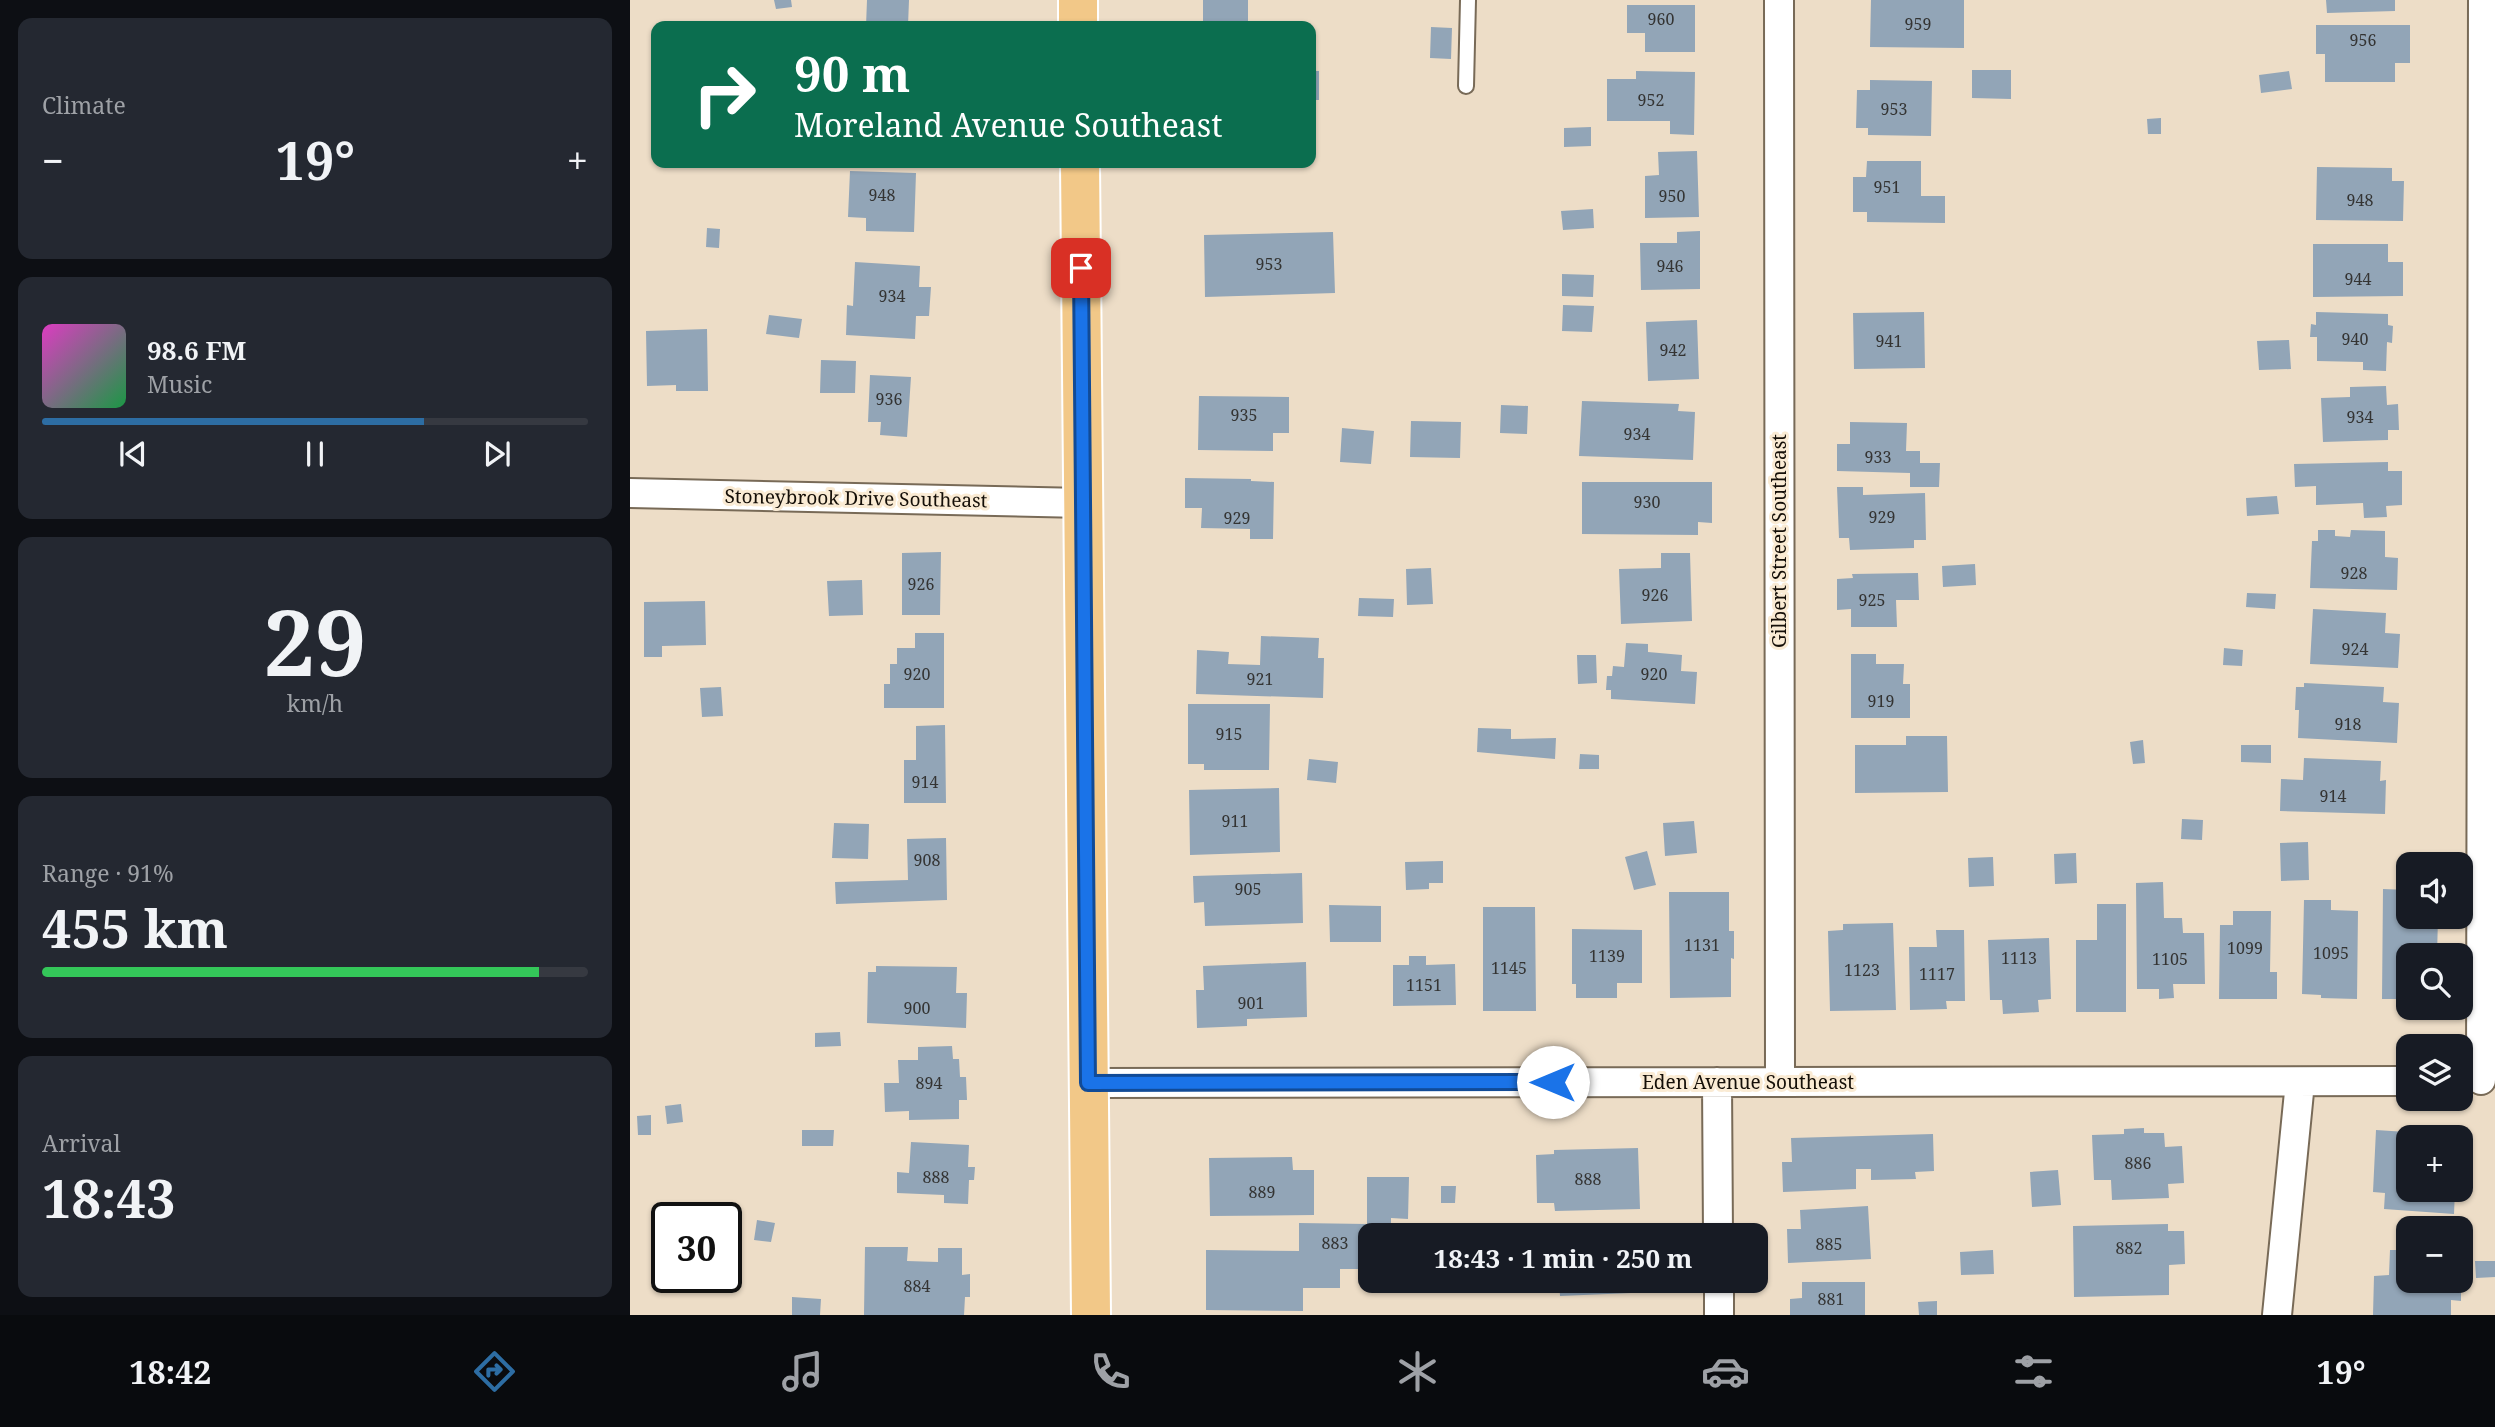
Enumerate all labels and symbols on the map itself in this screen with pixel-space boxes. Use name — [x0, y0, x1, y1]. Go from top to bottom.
house number: 960 — [1648, 8, 1674, 30]
house number: 959 — [1905, 13, 1931, 35]
house number: 956 — [2350, 29, 2376, 51]
house number: 952 — [1638, 89, 1664, 111]
house number: 953 — [1881, 98, 1907, 120]
house number: 951 — [1874, 176, 1900, 198]
house number: 948 — [869, 184, 895, 206]
house number: 950 — [1659, 185, 1685, 207]
house number: 948 — [2347, 189, 2373, 211]
pin — [1051, 238, 1111, 298]
house number: 953 — [1256, 253, 1282, 275]
house number: 946 — [1657, 255, 1683, 277]
house number: 944 — [2345, 268, 2371, 290]
house number: 934 — [879, 285, 905, 307]
house number: 940 — [2342, 328, 2368, 350]
house number: 941 — [1876, 330, 1902, 352]
house number: 942 — [1660, 339, 1686, 361]
house number: 936 — [876, 388, 902, 410]
house number: 935 — [1231, 404, 1257, 426]
house number: 934 — [2347, 406, 2373, 428]
house number: 934 — [1624, 423, 1650, 445]
street label: Gilbert Street Southeast — [1766, 434, 1792, 648]
house number: 933 — [1865, 446, 1891, 468]
street label: Stoneybrook Drive Southeast — [724, 483, 988, 513]
house number: 930 — [1634, 491, 1660, 513]
house number: 929 — [1869, 506, 1895, 528]
house number: 929 — [1224, 507, 1250, 529]
house number: 928 — [2341, 562, 2367, 584]
house number: 926 — [908, 573, 934, 595]
house number: 926 — [1642, 584, 1668, 606]
house number: 925 — [1859, 589, 1885, 611]
house number: 924 — [2342, 638, 2368, 660]
house number: 920 — [904, 663, 930, 685]
house number: 920 — [1641, 663, 1667, 685]
house number: 921 — [1247, 668, 1273, 690]
house number: 919 — [1868, 690, 1894, 712]
house number: 918 — [2335, 713, 2361, 735]
house number: 915 — [1216, 723, 1242, 745]
house number: 914 — [912, 771, 938, 793]
house number: 914 — [2320, 785, 2346, 807]
house number: 911 — [1222, 810, 1248, 832]
house number: 908 — [914, 849, 940, 871]
house number: 905 — [1235, 878, 1261, 900]
house number: 1131 — [1684, 934, 1720, 956]
house number: 1099 — [2227, 937, 2263, 959]
house number: 1095 — [2313, 942, 2349, 964]
house number: 1139 — [1589, 945, 1625, 967]
house number: 1113 — [2001, 947, 2037, 969]
house number: 1105 — [2152, 948, 2188, 970]
house number: 1145 — [1491, 957, 1527, 979]
house number: 1123 — [1844, 959, 1880, 981]
house number: 1117 — [1919, 963, 1955, 985]
house number: 1151 — [1406, 974, 1442, 996]
house number: 901 — [1238, 992, 1264, 1014]
house number: 900 — [904, 997, 930, 1019]
position arrow — [1516, 1045, 1590, 1119]
street label: Eden Avenue Southeast — [1642, 1069, 1854, 1095]
house number: 894 — [916, 1072, 942, 1094]
house number: 886 — [2125, 1152, 2151, 1174]
house number: 888 — [923, 1166, 949, 1188]
house number: 888 — [1575, 1168, 1601, 1190]
house number: 889 — [1249, 1181, 1275, 1203]
speed limit sign: 30 — [651, 1202, 742, 1293]
house number: 883 — [1322, 1232, 1348, 1254]
house number: 885 — [1816, 1233, 1842, 1255]
house number: 882 — [2116, 1237, 2142, 1259]
house number: 884 — [904, 1275, 930, 1297]
house number: 881 — [1818, 1288, 1844, 1310]

